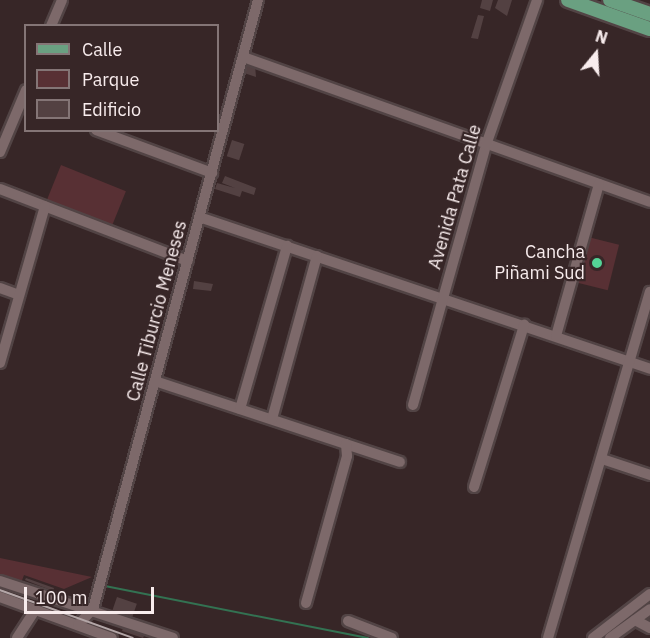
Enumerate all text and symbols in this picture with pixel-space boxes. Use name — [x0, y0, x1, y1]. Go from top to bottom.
legend — [24, 24, 219, 132]
north arrow — [566, 24, 626, 84]
text: N — [593, 26, 610, 48]
text: Calle — [82, 38, 122, 61]
text: Parque — [82, 68, 139, 91]
text: Edificio — [82, 98, 141, 121]
street label: Avenida Pata Calle — [424, 122, 486, 272]
street label: Calle Tiburcio Meneses — [122, 218, 192, 404]
place label: Cancha Piñami Sud — [494, 242, 585, 284]
marker: Cancha Piñami Sud — [590, 256, 604, 270]
scale bar — [27, 575, 158, 613]
text: 100 m — [35, 586, 87, 609]

